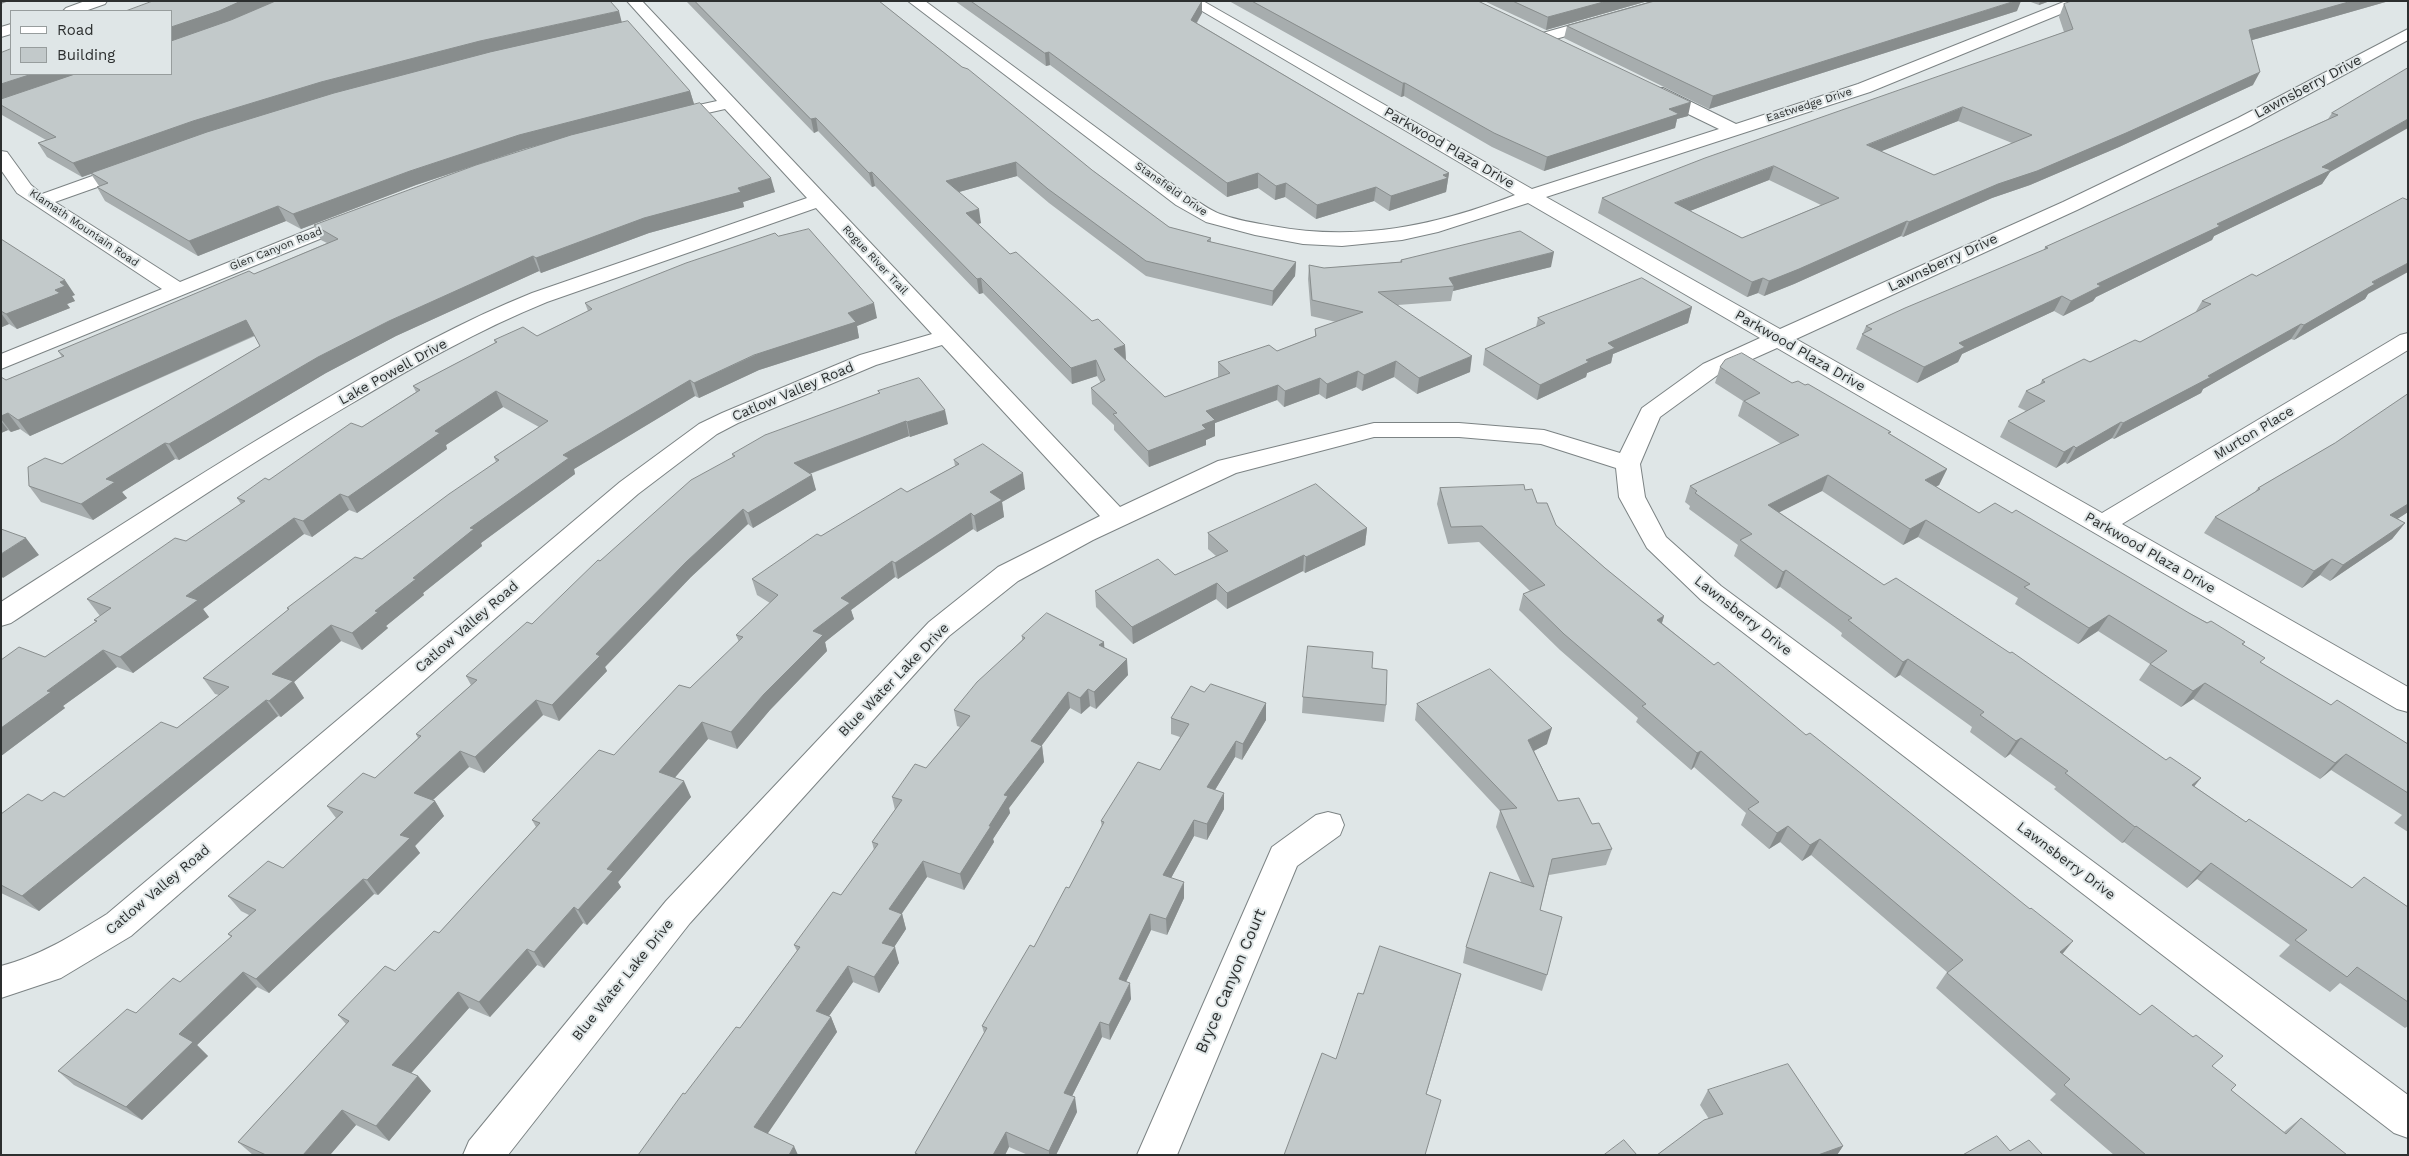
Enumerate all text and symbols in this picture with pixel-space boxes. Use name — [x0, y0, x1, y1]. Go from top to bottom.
legend — [10, 10, 172, 75]
text: Road — [57, 21, 94, 39]
text: Building — [57, 46, 115, 64]
street label: Lawnsberry Drive — [2252, 52, 2364, 122]
street label: Eastwedge Drive — [1765, 85, 1853, 125]
street label: Parkwood Plaza Drive — [1381, 104, 1517, 192]
street label: Stansfield Drive — [1132, 159, 1210, 219]
street label: Klamath Mountain Road — [27, 186, 141, 270]
street label: Rogue River Trail — [840, 223, 910, 297]
street label: Glen Canyon Road — [228, 224, 324, 274]
street label: Lawnsberry Drive — [1886, 230, 2000, 296]
street label: Parkwood Plaza Drive — [1732, 307, 1868, 395]
street label: Lake Powell Drive — [336, 335, 450, 409]
street label: Catlow Valley Road — [730, 359, 856, 425]
street label: Murton Place — [2211, 403, 2297, 463]
street label: Parkwood Plaza Drive — [2082, 509, 2218, 597]
street label: Lawnsberry Drive — [1691, 573, 1795, 659]
street label: Catlow Valley Road — [412, 578, 522, 676]
street label: Blue Water Lake Drive — [835, 620, 953, 740]
street label: Lawnsberry Drive — [2013, 818, 2119, 904]
street label: Catlow Valley Road — [103, 842, 213, 938]
street label: Bryce Canyon Court — [1192, 906, 1270, 1056]
street label: Blue Water Lake Drive — [569, 916, 677, 1044]

